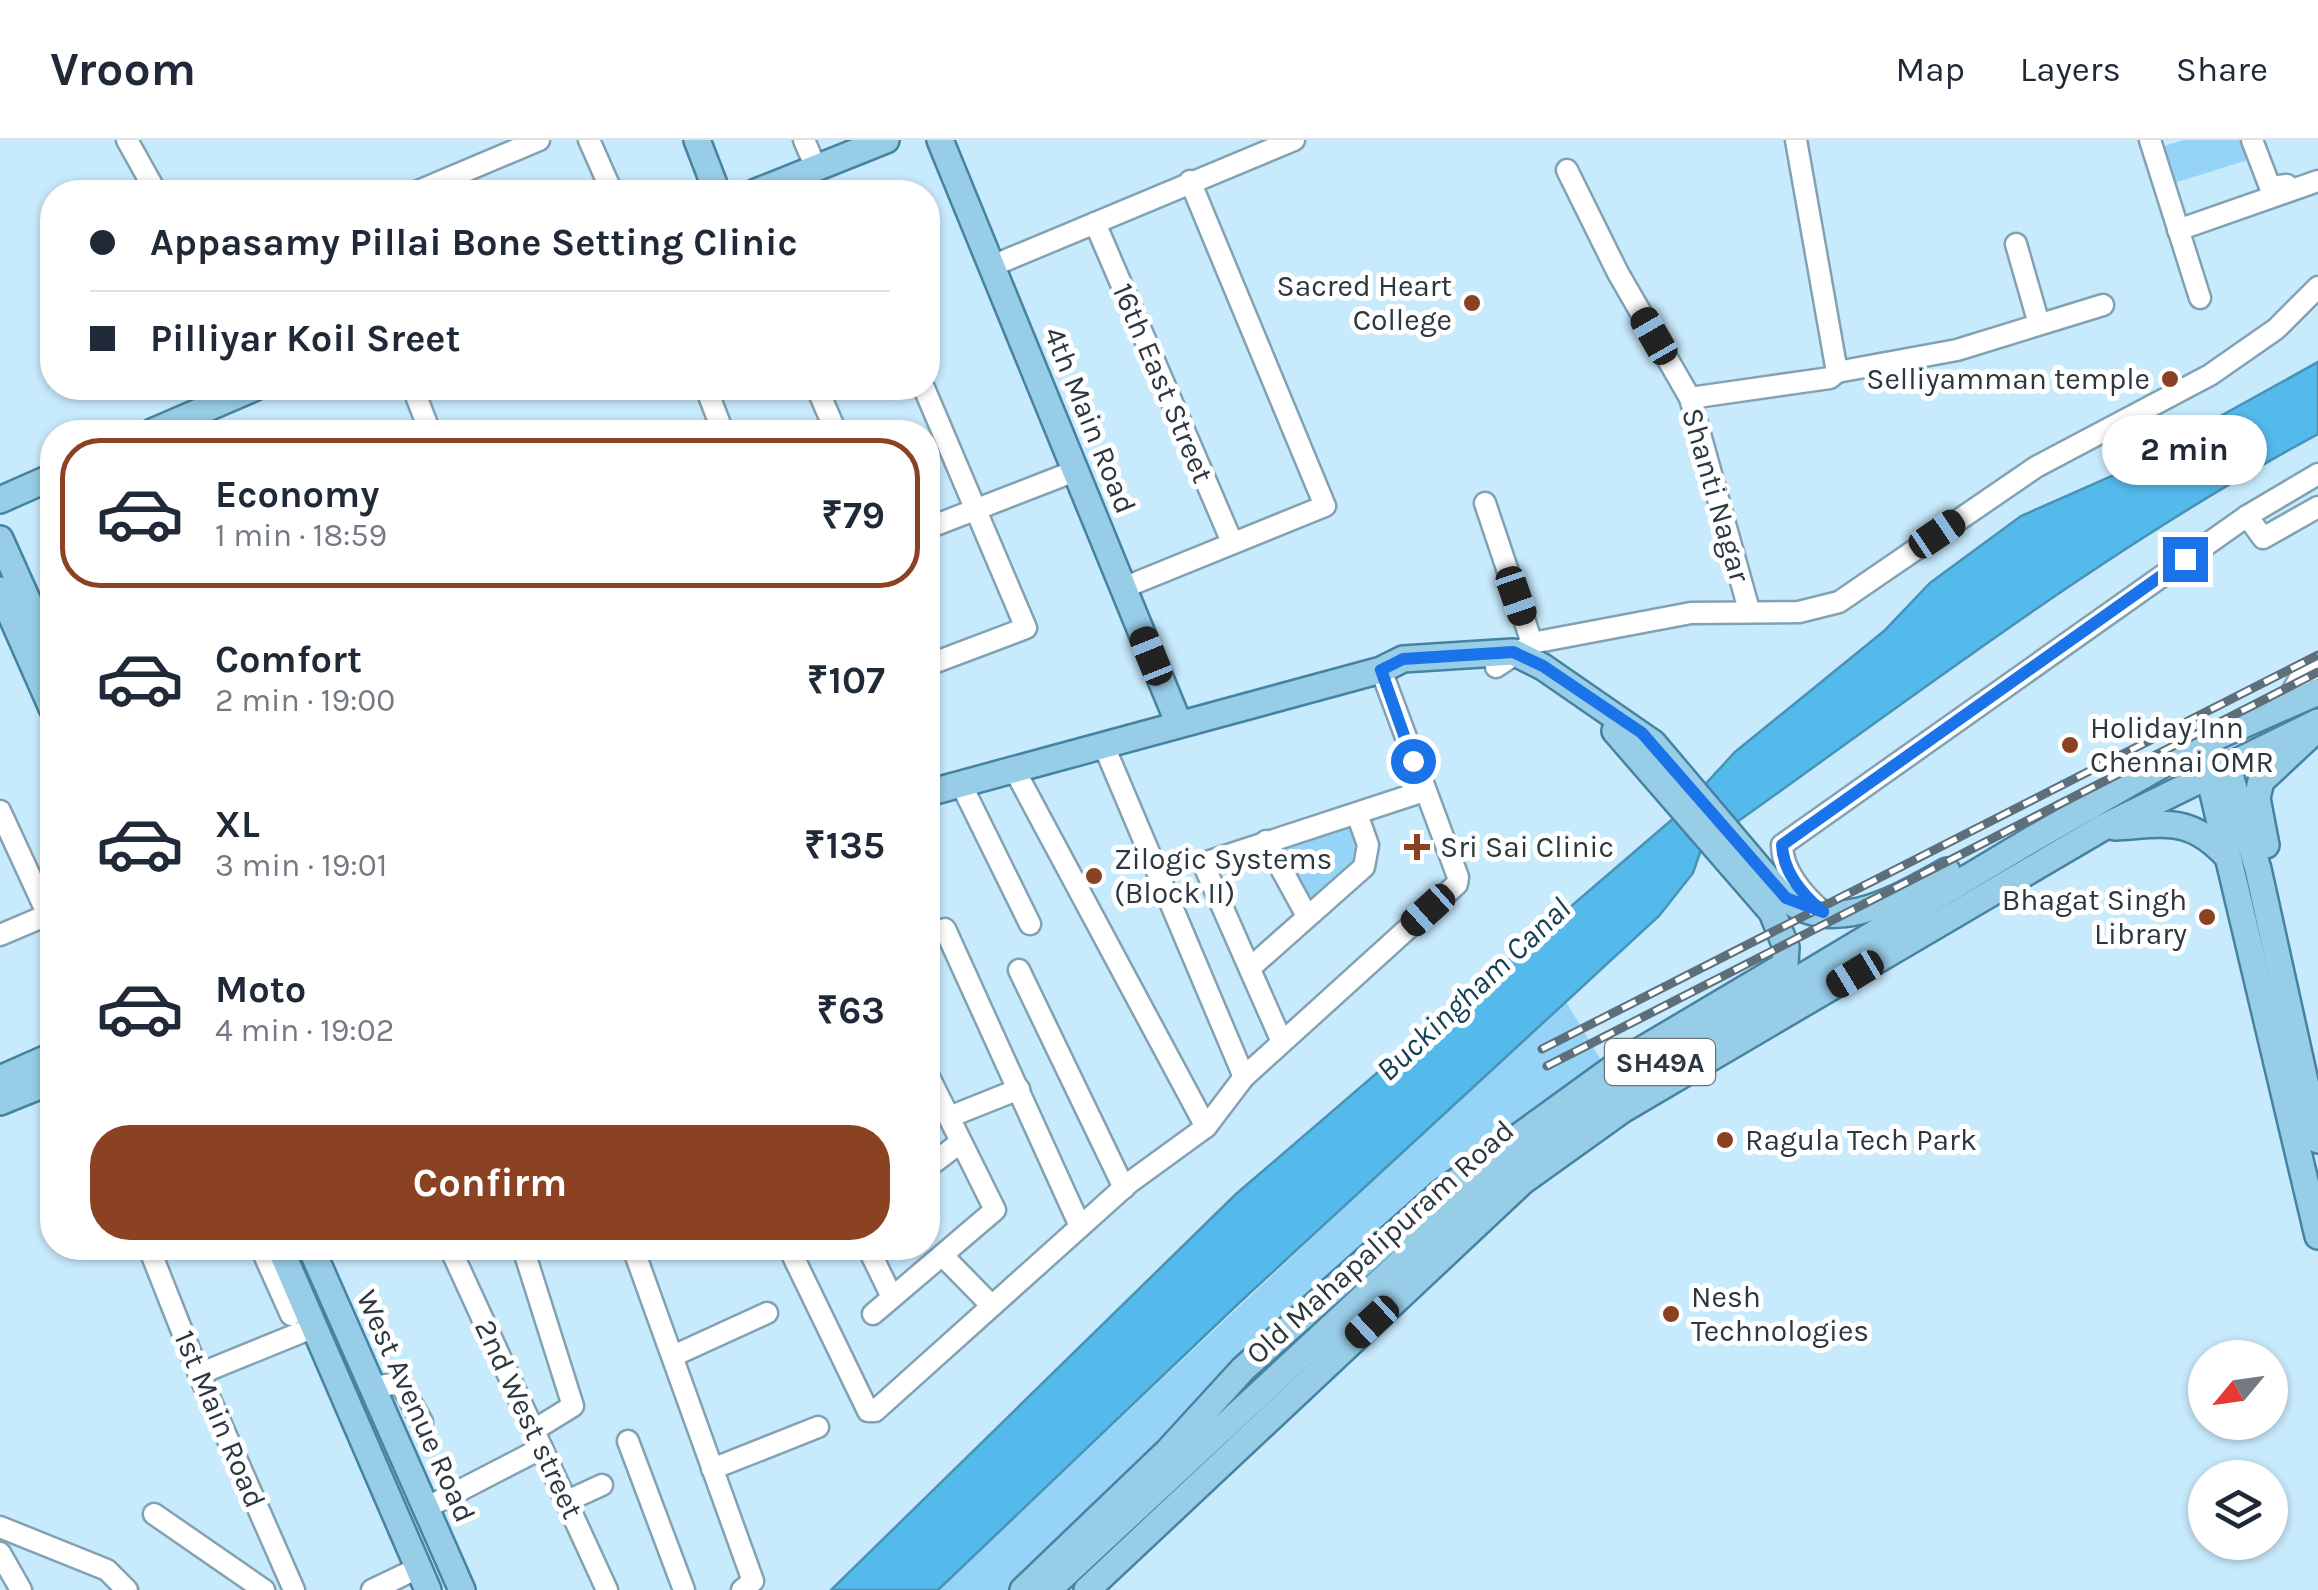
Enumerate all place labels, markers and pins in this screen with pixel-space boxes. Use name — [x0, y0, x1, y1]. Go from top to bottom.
place label: Sacred Heart College — [1277, 268, 1452, 338]
marker: Sacred Heart College — [1461, 292, 1483, 314]
place label: Selliyamman temple — [1866, 361, 2150, 397]
marker: Selliyamman temple — [2159, 368, 2181, 390]
place label: Holiday Inn Chennai OMR — [2090, 710, 2274, 780]
marker: Holiday Inn Chennai OMR — [2059, 734, 2081, 756]
place label: Sri Sai Clinic — [1440, 829, 1614, 865]
marker: Sri Sai Clinic — [1404, 834, 1430, 860]
place label: Zilogic Systems (Block II) — [1114, 841, 1332, 911]
marker: Zilogic Systems (Block II) — [1083, 865, 1105, 887]
place label: Bhagat Singh Library — [2002, 882, 2187, 952]
marker: Bhagat Singh Library — [2196, 906, 2218, 928]
place label: Ragula Tech Park — [1745, 1122, 1977, 1158]
marker: Ragula Tech Park — [1714, 1129, 1736, 1151]
place label: Nesh Technologies — [1691, 1279, 1869, 1349]
marker: Nesh Technologies — [1660, 1303, 1682, 1325]

